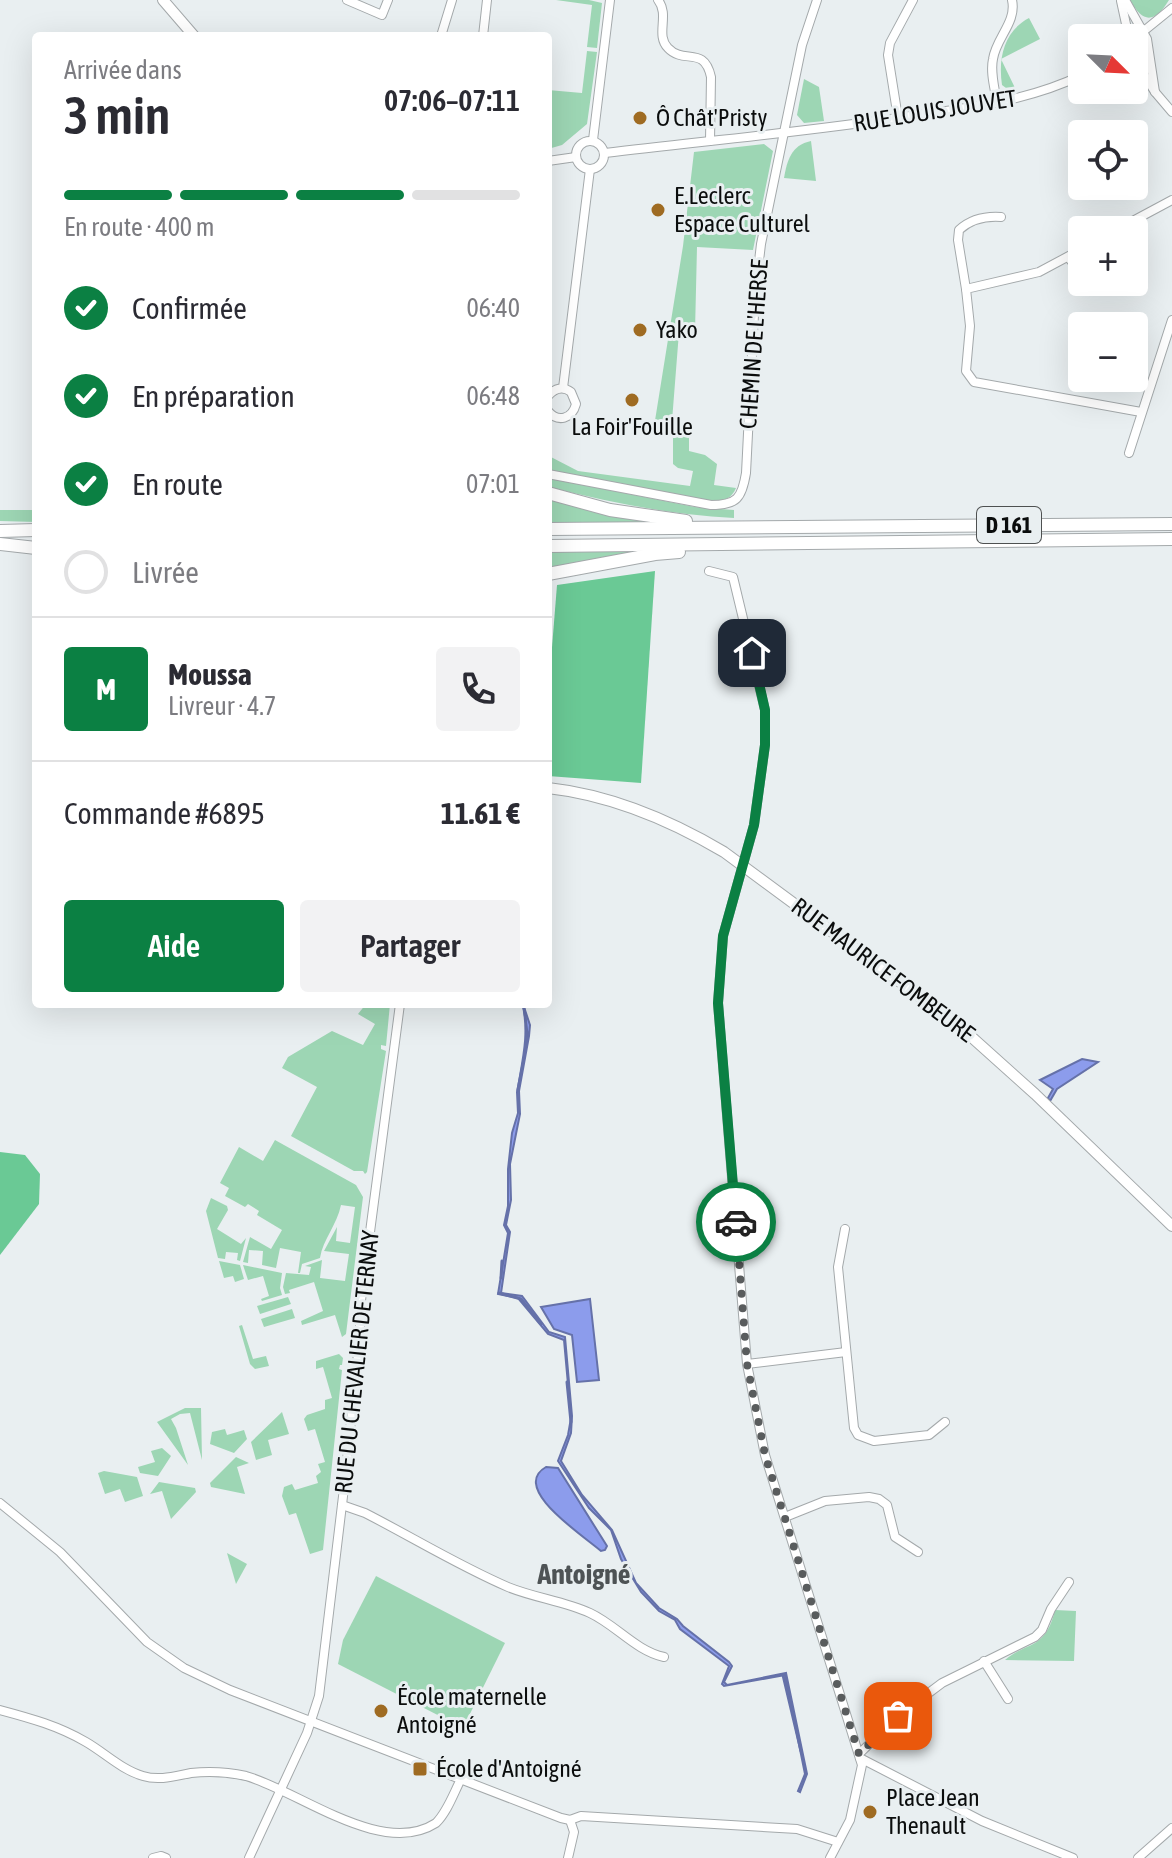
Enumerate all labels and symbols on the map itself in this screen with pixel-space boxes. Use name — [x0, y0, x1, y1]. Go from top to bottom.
north arrow — [1068, 24, 1148, 104]
street label: RUE LOUIS JOUVET — [852, 84, 1019, 137]
place label: Ô Chât'Pristy — [656, 104, 767, 131]
marker: Ô Chât'Pristy — [631, 109, 649, 127]
place label: E.Leclerc Espace Culturel — [674, 182, 811, 237]
marker: E.Leclerc Espace Culturel — [649, 201, 667, 219]
street label: CHEMIN DE L'HERSE — [734, 258, 773, 430]
place label: Yako — [656, 316, 698, 343]
marker: Yako — [631, 321, 649, 339]
marker: La Foir'Fouille — [623, 391, 641, 409]
place label: La Foir'Fouille — [571, 413, 693, 440]
road number: D 161 — [977, 507, 1041, 543]
pin — [718, 619, 786, 687]
street label: RUE MAURICE FOMBEURE — [787, 892, 980, 1047]
courier — [696, 1182, 776, 1262]
street label: RUE DU CHEVALIER DE TERNAY — [329, 1229, 384, 1495]
district label: Antoigné — [536, 1558, 631, 1590]
pin — [864, 1682, 932, 1750]
place label: École maternelle Antoigné — [397, 1683, 547, 1738]
marker: École maternelle Antoigné — [372, 1702, 390, 1720]
place label: École d'Antoigné — [436, 1755, 582, 1782]
marker: École d'Antoigné — [411, 1760, 429, 1778]
place label: Place Jean Thenault — [886, 1784, 980, 1839]
marker: Place Jean Thenault — [861, 1803, 879, 1821]

